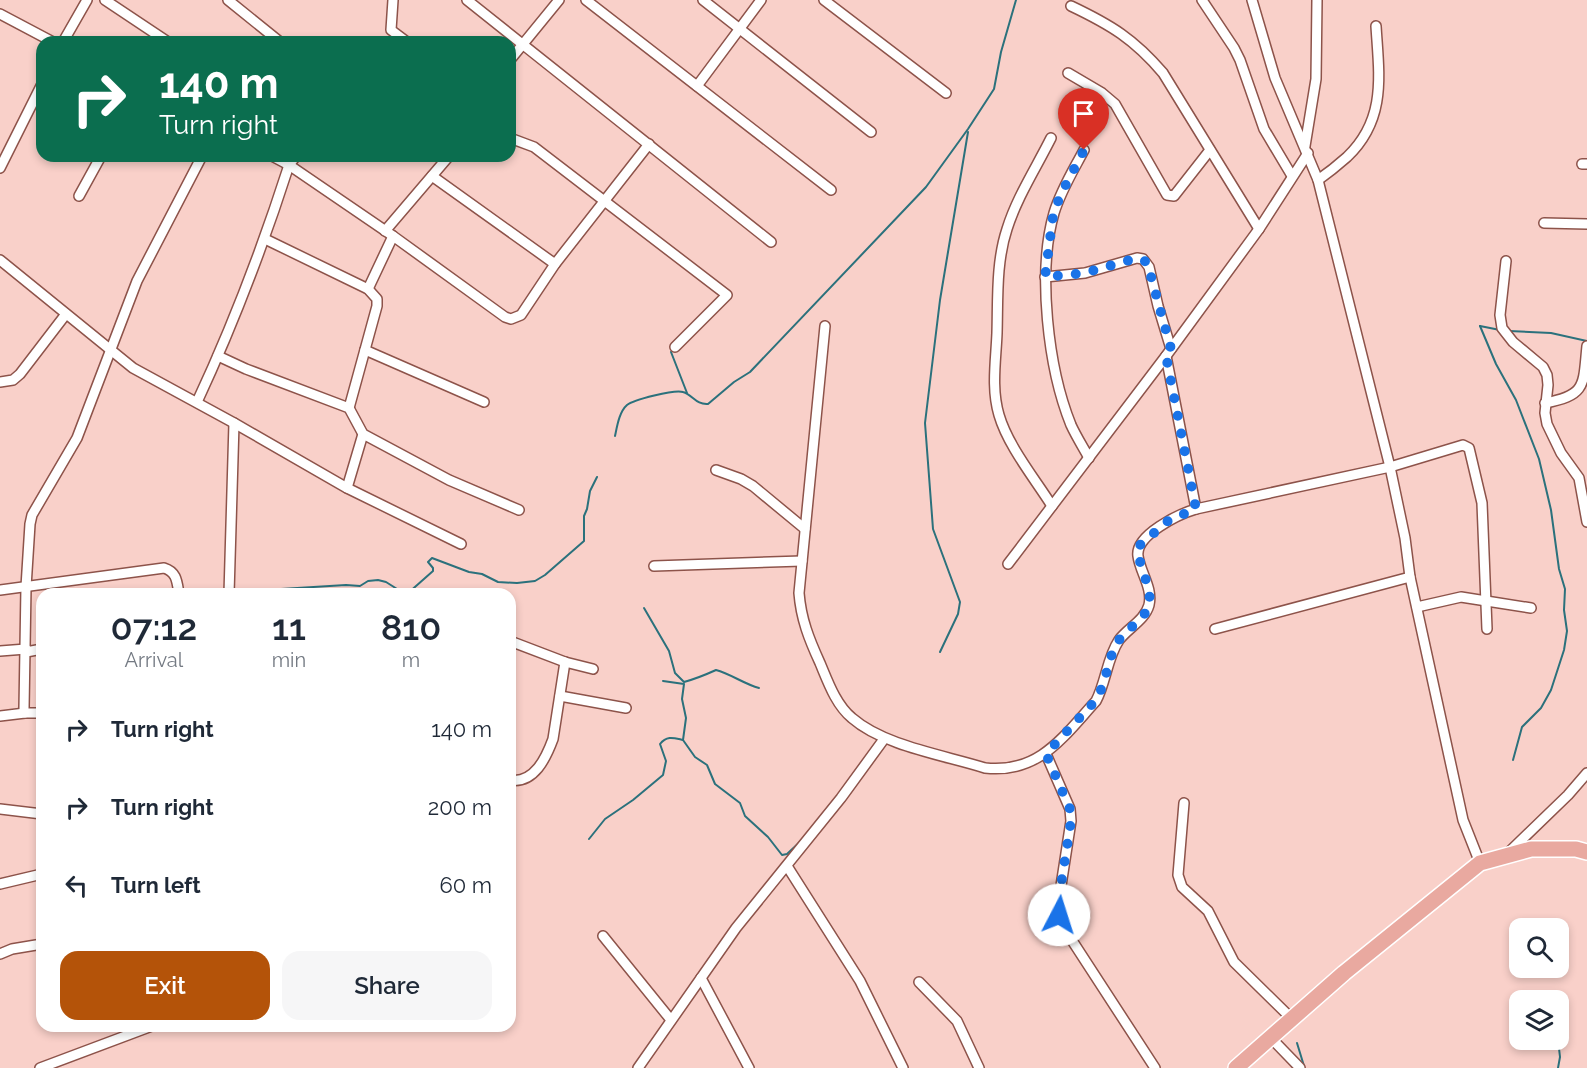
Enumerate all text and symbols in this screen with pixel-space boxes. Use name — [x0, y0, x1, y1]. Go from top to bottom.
text: 140 m — [159, 59, 279, 108]
icon: right — [60, 60, 138, 138]
pin — [1058, 88, 1109, 150]
icon: arrive — [1067, 97, 1100, 130]
text: Turn right — [159, 109, 278, 140]
text: 07:12 — [111, 606, 197, 648]
text: 11 — [272, 606, 306, 648]
text: 810 — [381, 606, 441, 648]
text: Arrival — [125, 648, 183, 672]
text: min — [272, 648, 306, 672]
text: m — [402, 648, 420, 672]
icon: right — [60, 713, 93, 746]
text: Turn right — [111, 716, 214, 742]
text: 140 m — [431, 716, 492, 742]
icon: right — [60, 791, 93, 824]
text: Turn right — [111, 794, 214, 820]
text: 200 m — [428, 794, 492, 820]
icon: left — [60, 869, 93, 902]
text: Turn left — [111, 872, 201, 898]
text: 60 m — [439, 872, 492, 898]
position arrow — [1027, 883, 1091, 947]
map controls — [1509, 918, 1569, 1050]
button: search — [1509, 918, 1569, 978]
button: Exit — [60, 951, 270, 1020]
button: Share — [282, 951, 492, 1020]
button: layers — [1509, 990, 1569, 1050]

